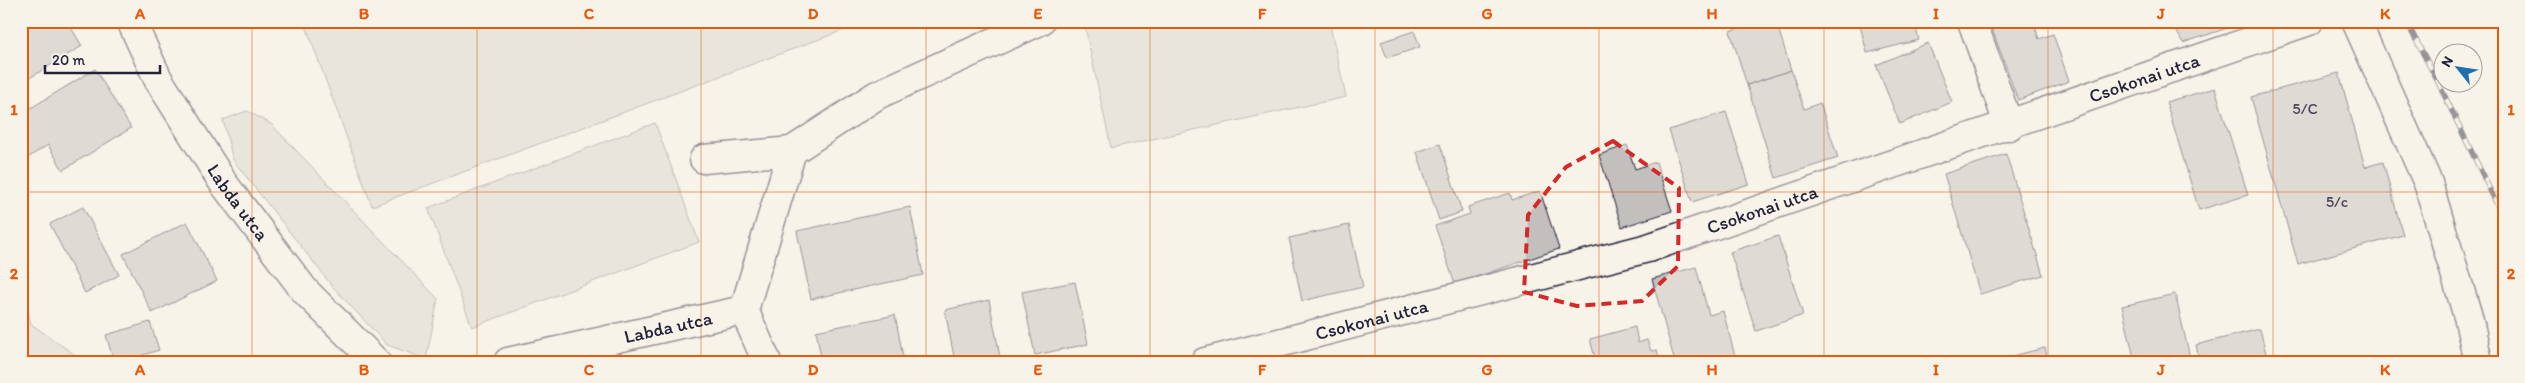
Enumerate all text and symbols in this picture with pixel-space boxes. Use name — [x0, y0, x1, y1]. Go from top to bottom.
text: A — [134, 4, 146, 23]
text: B — [359, 4, 370, 23]
text: C — [584, 4, 595, 23]
text: D — [808, 4, 819, 23]
text: E — [1034, 4, 1043, 23]
text: F — [1258, 4, 1267, 23]
text: G — [1481, 4, 1493, 23]
text: H — [1706, 4, 1718, 23]
text: I — [1933, 4, 1939, 23]
text: J — [2156, 4, 2165, 23]
text: K — [2380, 4, 2391, 23]
scale bar — [45, 42, 160, 74]
north arrow — [2432, 42, 2482, 92]
street label: Csokonai utca — [2086, 48, 2203, 107]
text: 20 m — [52, 51, 86, 69]
text: N — [2437, 53, 2457, 70]
house number: 5/C — [2292, 99, 2318, 118]
text: 1 — [10, 100, 18, 119]
text: 1 — [2507, 100, 2515, 119]
street label: Labda utca — [203, 159, 274, 245]
street label: Csokonai utca — [1704, 179, 1821, 238]
house number: 5/c — [2326, 192, 2348, 211]
text: 2 — [10, 264, 19, 283]
text: 2 — [2507, 264, 2516, 283]
street label: Csokonai utca — [1313, 294, 1431, 345]
street label: Labda utca — [622, 306, 715, 348]
text: A — [134, 360, 146, 379]
text: B — [359, 360, 370, 379]
text: C — [584, 360, 595, 379]
text: D — [808, 360, 819, 379]
text: E — [1034, 360, 1043, 379]
text: F — [1258, 360, 1267, 379]
text: G — [1481, 360, 1493, 379]
text: H — [1706, 360, 1718, 379]
text: I — [1933, 360, 1939, 379]
text: J — [2156, 360, 2165, 379]
text: K — [2380, 360, 2391, 379]

